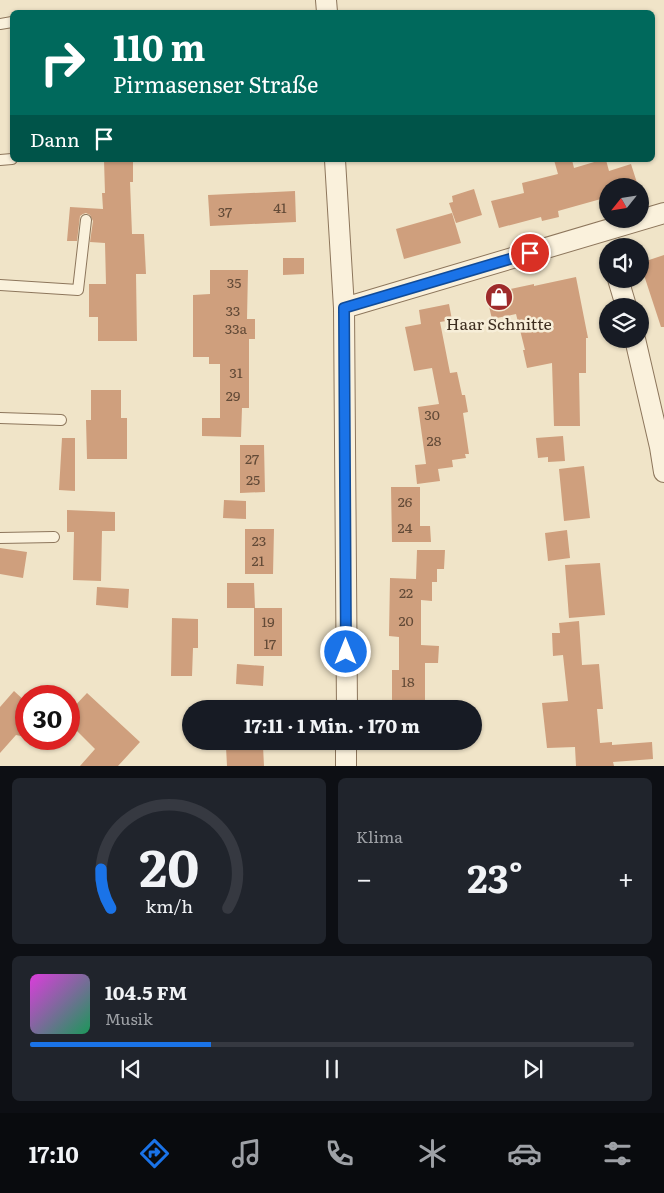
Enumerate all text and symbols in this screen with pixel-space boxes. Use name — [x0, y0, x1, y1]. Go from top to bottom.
text: 110 m — [113, 20, 205, 72]
icon: right — [30, 30, 95, 95]
text: Pirmasenser Straße — [113, 67, 318, 100]
text: Dann — [30, 125, 80, 153]
icon: arrive — [90, 125, 118, 153]
north arrow — [599, 178, 649, 228]
map controls — [599, 178, 649, 348]
house number: 41 — [273, 197, 287, 217]
house number: 37 — [218, 201, 232, 221]
pin — [509, 232, 551, 274]
button: sound — [599, 238, 649, 288]
icon: arrive — [516, 239, 544, 267]
house number: 35 — [227, 272, 241, 292]
shop icon: Haar Schnitte — [484, 282, 514, 312]
button: layers — [599, 298, 649, 348]
house number: 33 — [226, 300, 240, 320]
place label: Haar Schnitte — [446, 311, 552, 335]
house number: 33a — [225, 318, 248, 338]
house number: 31 — [229, 362, 243, 382]
house number: 29 — [226, 385, 240, 405]
house number: 30 — [424, 404, 440, 424]
house number: 28 — [427, 430, 442, 450]
house number: 27 — [245, 448, 259, 468]
house number: 25 — [246, 469, 260, 489]
house number: 26 — [398, 491, 413, 511]
house number: 24 — [398, 517, 413, 537]
house number: 23 — [252, 530, 266, 550]
house number: 21 — [252, 550, 265, 570]
house number: 22 — [399, 582, 413, 602]
house number: 20 — [398, 610, 414, 630]
house number: 19 — [261, 611, 275, 631]
position arrow — [319, 625, 371, 677]
house number: 17 — [264, 633, 276, 653]
house number: 18 — [401, 671, 415, 691]
speed limit sign: 30 — [15, 685, 80, 750]
text: 17:11 · 1 Min. · 170 m — [244, 711, 420, 739]
text: Klima — [356, 824, 403, 848]
text: 20 — [139, 826, 199, 903]
text: 23° — [467, 848, 523, 905]
text: − — [356, 856, 372, 898]
text: + — [618, 856, 634, 898]
text: km/h — [145, 892, 193, 919]
text: 104.5 FM — [105, 978, 187, 1006]
text: Musik — [105, 1006, 153, 1030]
icon: previous — [117, 1055, 145, 1083]
icon: pause — [318, 1055, 346, 1083]
icon: next — [519, 1055, 547, 1083]
icon: directions — [137, 1136, 172, 1171]
icon: music — [229, 1136, 264, 1171]
icon: phone — [322, 1136, 357, 1171]
icon: climate — [415, 1136, 450, 1171]
icon: car — [507, 1136, 542, 1171]
icon: filters — [600, 1136, 635, 1171]
text: 17:10 — [29, 1137, 79, 1170]

